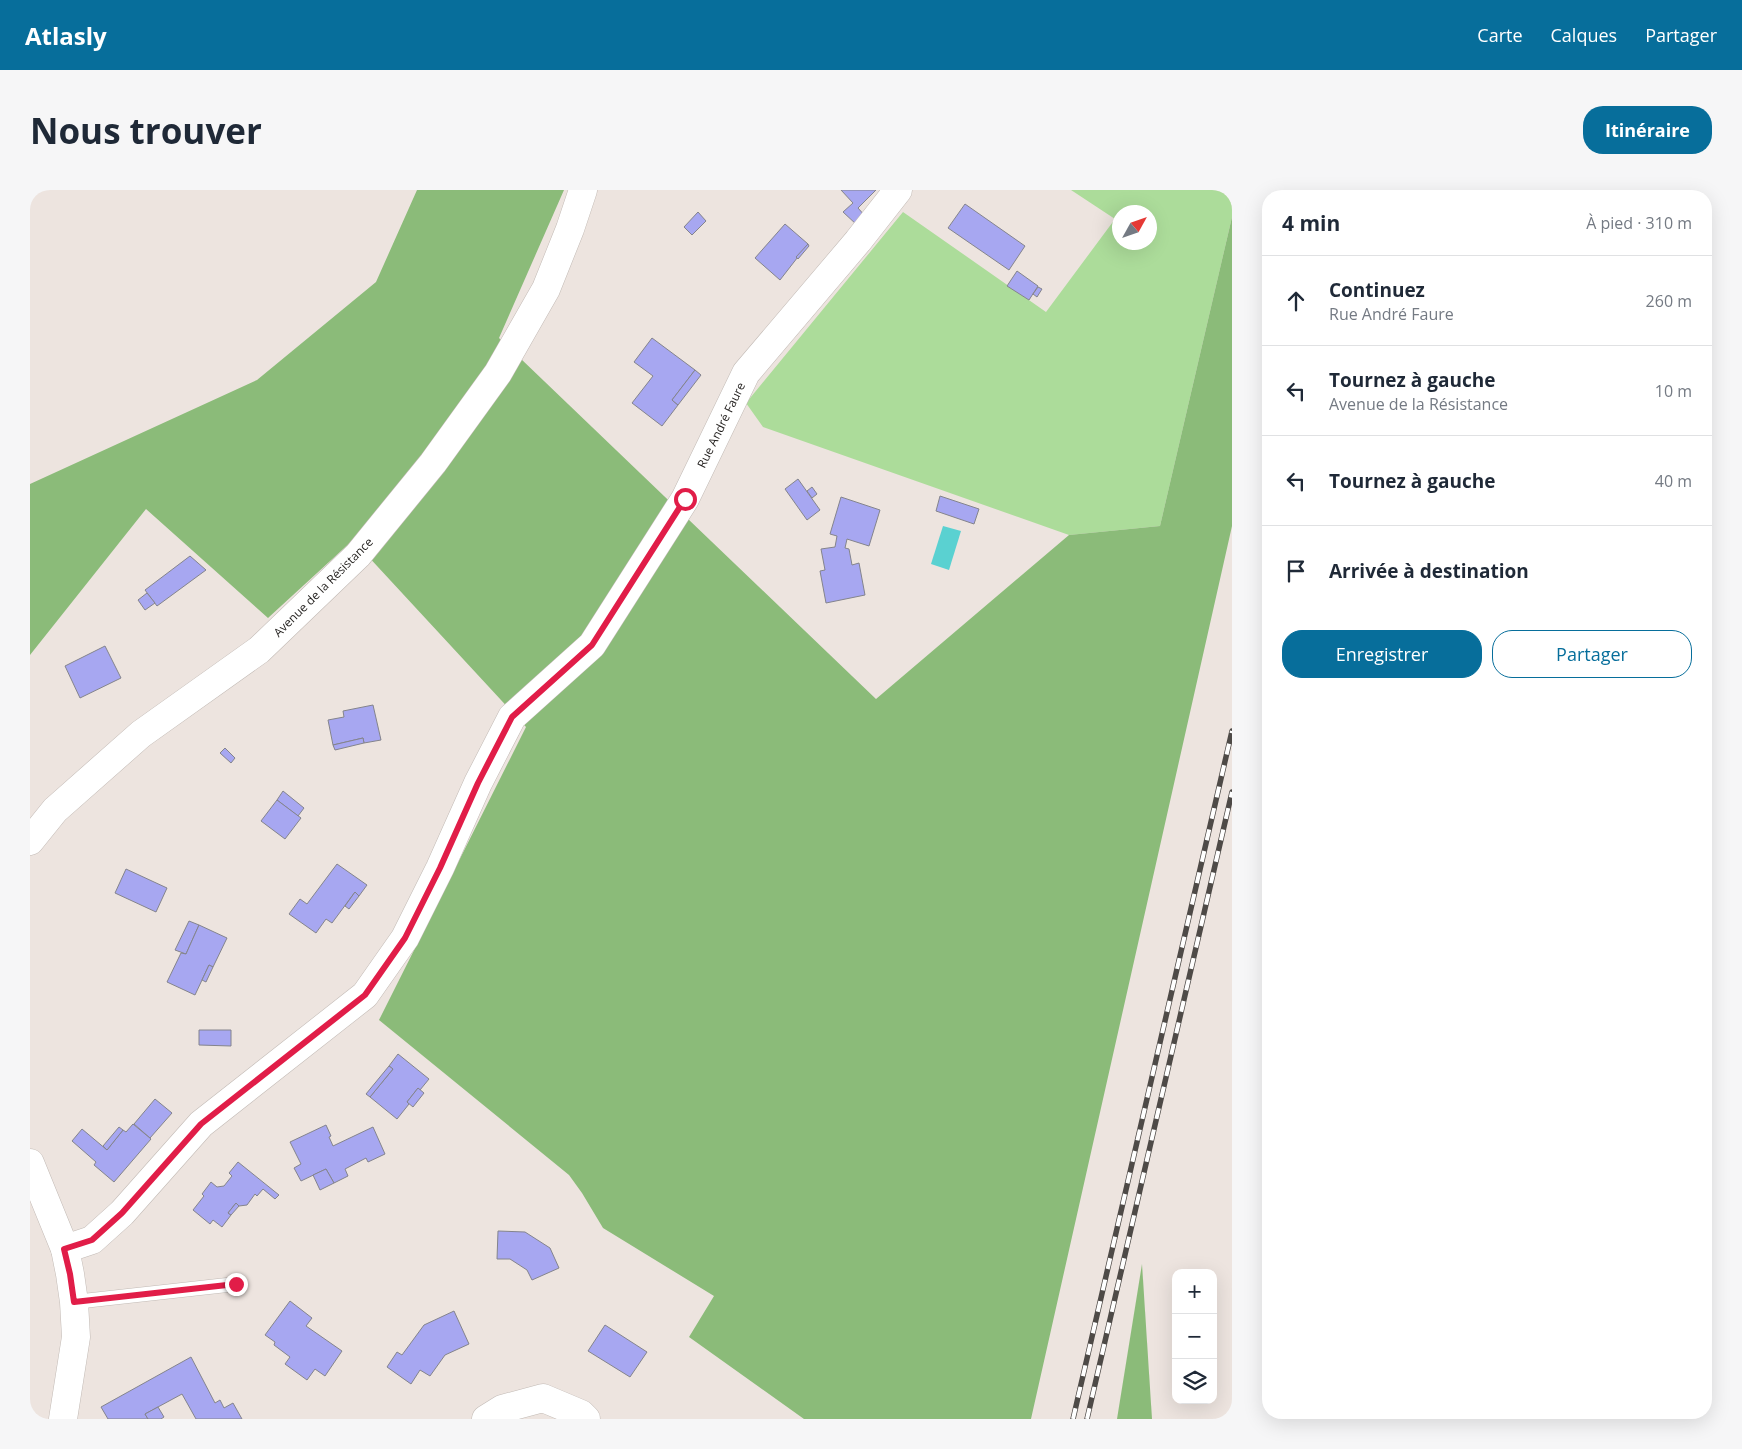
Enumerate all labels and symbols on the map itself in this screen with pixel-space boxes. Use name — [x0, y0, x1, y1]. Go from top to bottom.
north arrow — [1112, 205, 1157, 250]
street label: Rue André Faure — [693, 379, 749, 471]
route start — [674, 488, 697, 511]
street label: Avenue de la Résistance — [270, 533, 377, 640]
route end — [225, 1273, 248, 1296]

